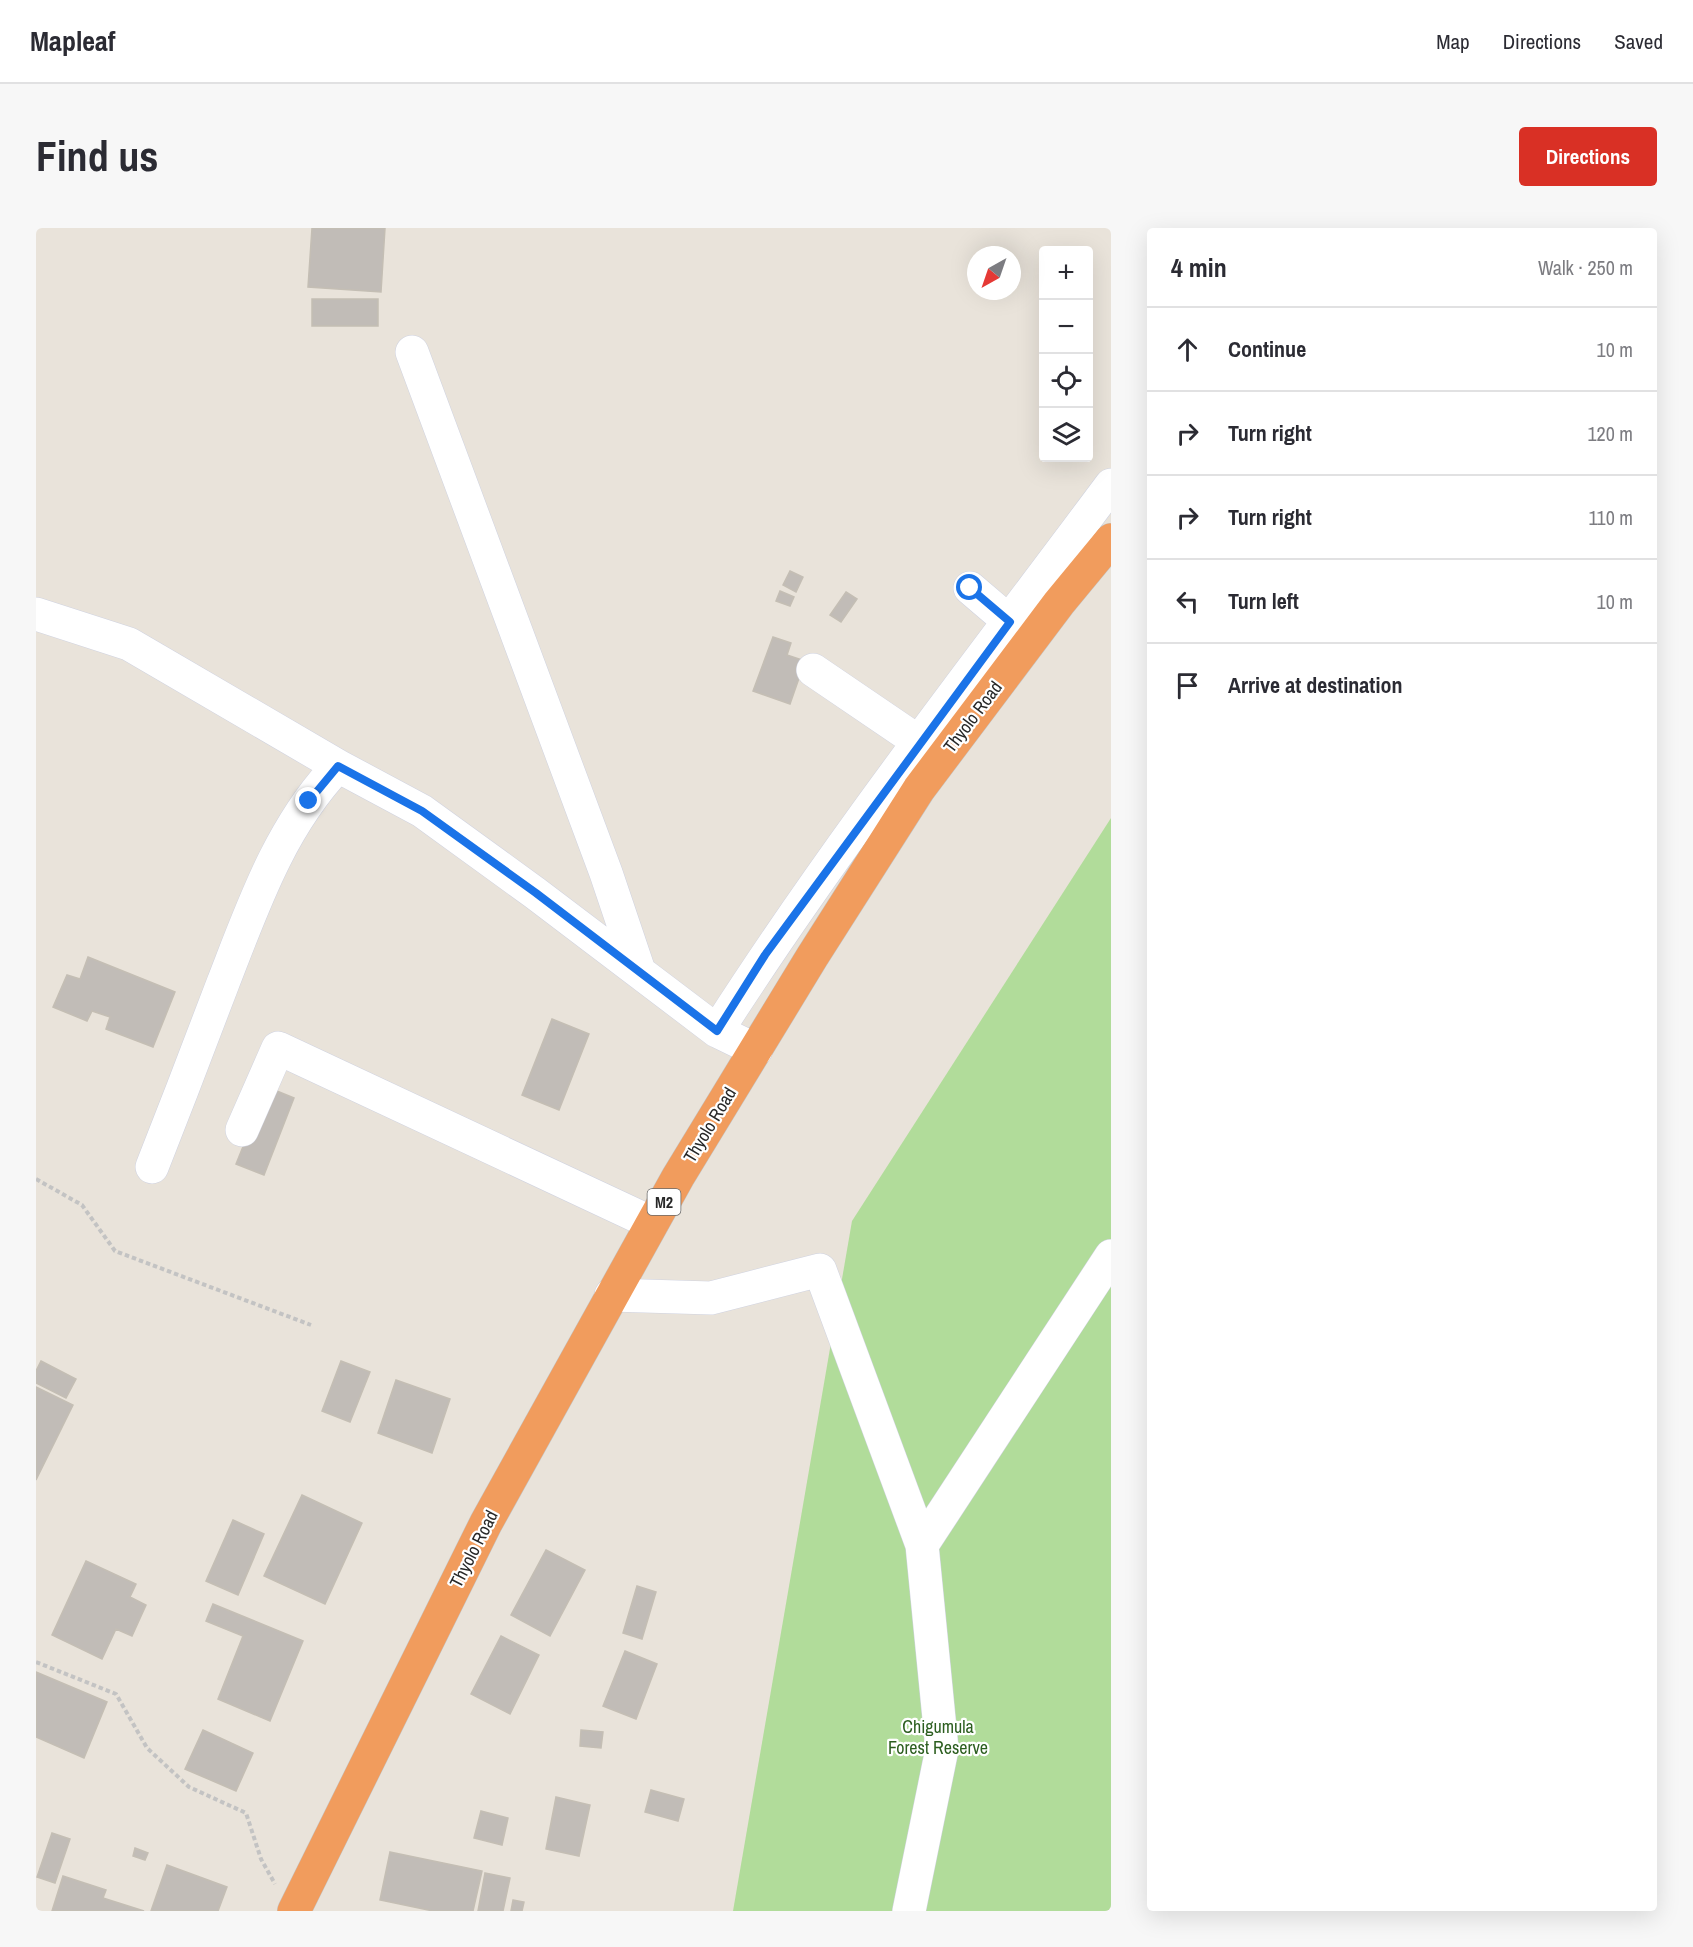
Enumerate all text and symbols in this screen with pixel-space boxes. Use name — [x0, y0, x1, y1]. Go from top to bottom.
text: Mapleaf — [30, 22, 115, 60]
text: Map — [1436, 27, 1470, 56]
text: Directions — [1503, 27, 1581, 56]
text: Saved — [1614, 27, 1663, 56]
button: Directions — [1519, 127, 1657, 186]
text: Find us — [36, 128, 158, 184]
north arrow — [967, 246, 1021, 300]
map controls — [1039, 246, 1093, 462]
button: + — [1039, 246, 1093, 300]
text: 4 min — [1171, 250, 1227, 285]
text: Walk · 250 m — [1538, 254, 1633, 281]
button: − — [1039, 300, 1093, 354]
icon: ahead — [1171, 333, 1204, 366]
text: Continue — [1228, 334, 1306, 364]
text: 10 m — [1597, 336, 1633, 363]
button: locate — [1039, 354, 1093, 408]
button: layers — [1039, 408, 1093, 462]
icon: right — [1171, 417, 1204, 450]
text: Turn right — [1228, 418, 1312, 448]
text: 120 m — [1587, 420, 1633, 447]
icon: right — [1171, 501, 1204, 534]
text: Turn right — [1228, 502, 1312, 532]
text: 110 m — [1589, 504, 1633, 531]
route start — [956, 574, 982, 600]
icon: left — [1171, 585, 1204, 618]
text: Turn left — [1228, 586, 1299, 616]
text: 10 m — [1597, 588, 1633, 615]
icon: arrive — [1171, 669, 1204, 702]
text: Arrive at destination — [1228, 670, 1402, 700]
street label: Thyolo Road — [937, 676, 1008, 758]
route end — [295, 787, 321, 813]
street label: Thyolo Road — [677, 1082, 742, 1167]
road number: M2 — [648, 1189, 680, 1215]
street label: Thyolo Road — [443, 1506, 504, 1592]
park label: Chigumula Forest Reserve — [888, 1714, 988, 1760]

